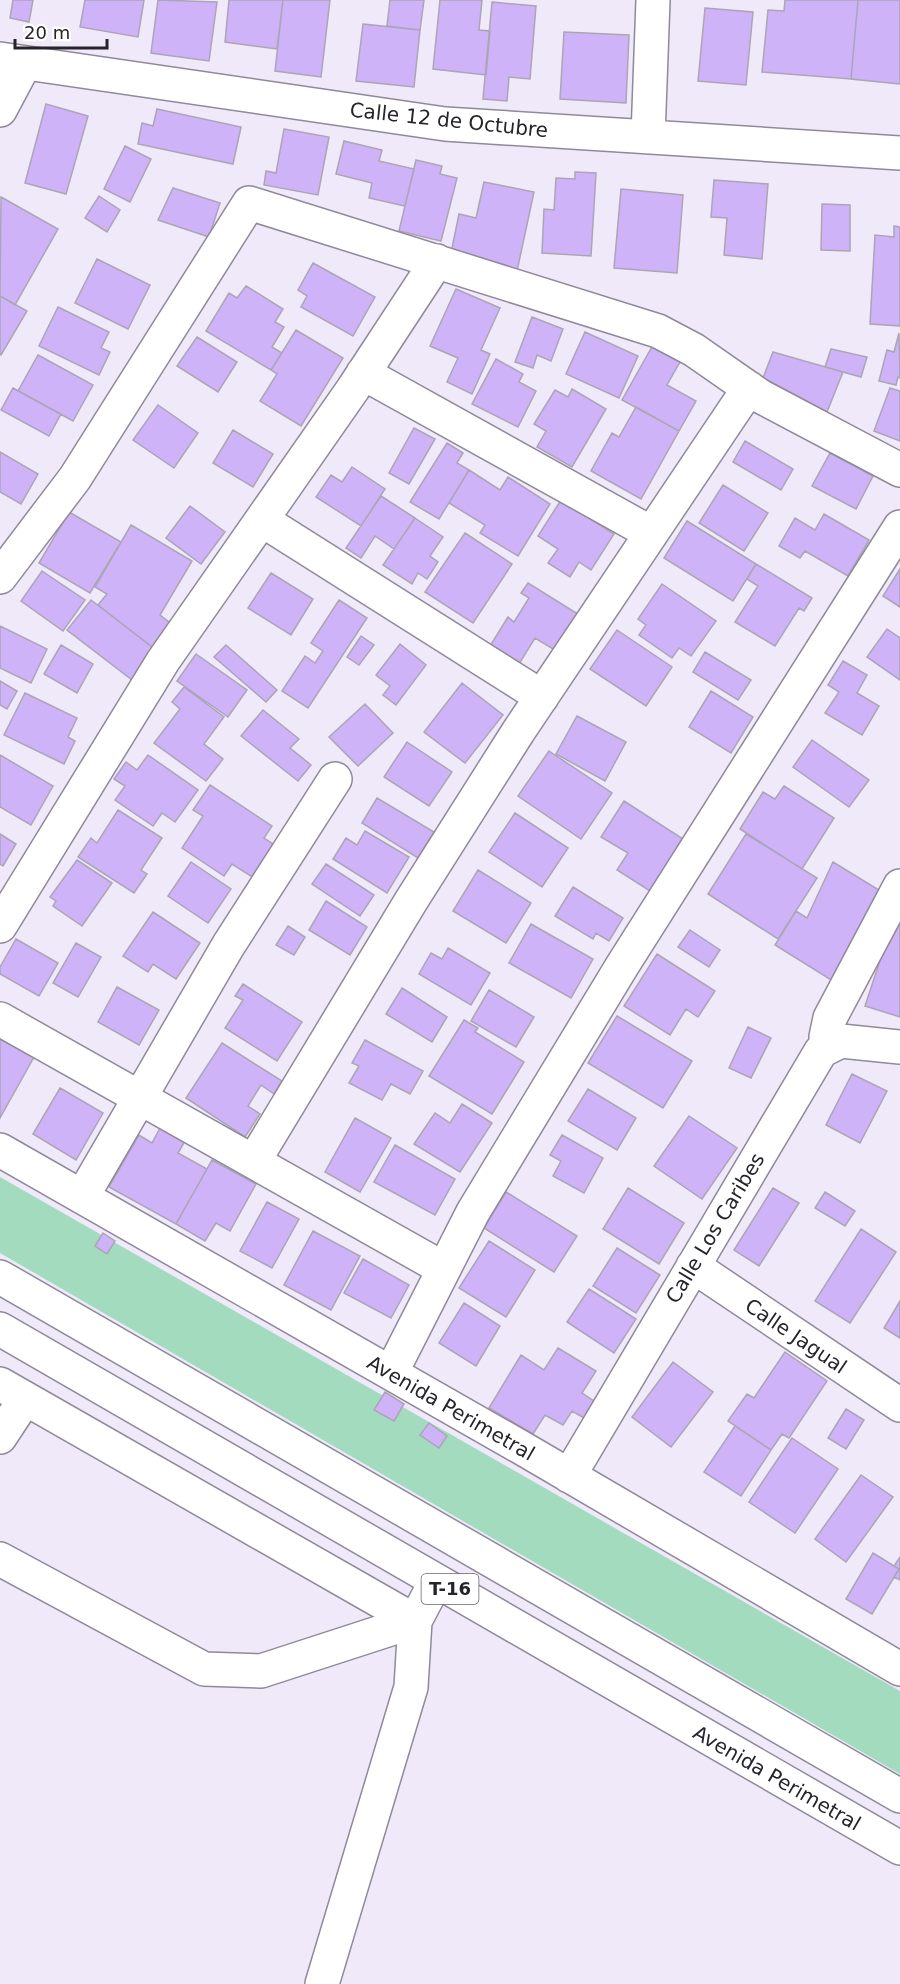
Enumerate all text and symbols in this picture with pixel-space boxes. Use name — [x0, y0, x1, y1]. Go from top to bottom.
scale bar — [15, 12, 106, 50]
text: 20 m — [24, 22, 70, 43]
street label: Calle 12 de Octubre — [349, 98, 549, 142]
street label: Calle Los Caribes — [661, 1148, 769, 1308]
street label: Calle Jagual — [741, 1293, 851, 1379]
street label: Avenida Perimetral — [363, 1350, 539, 1466]
road number: T-16 — [422, 1574, 478, 1604]
street label: Avenida Perimetral — [689, 1720, 865, 1836]

